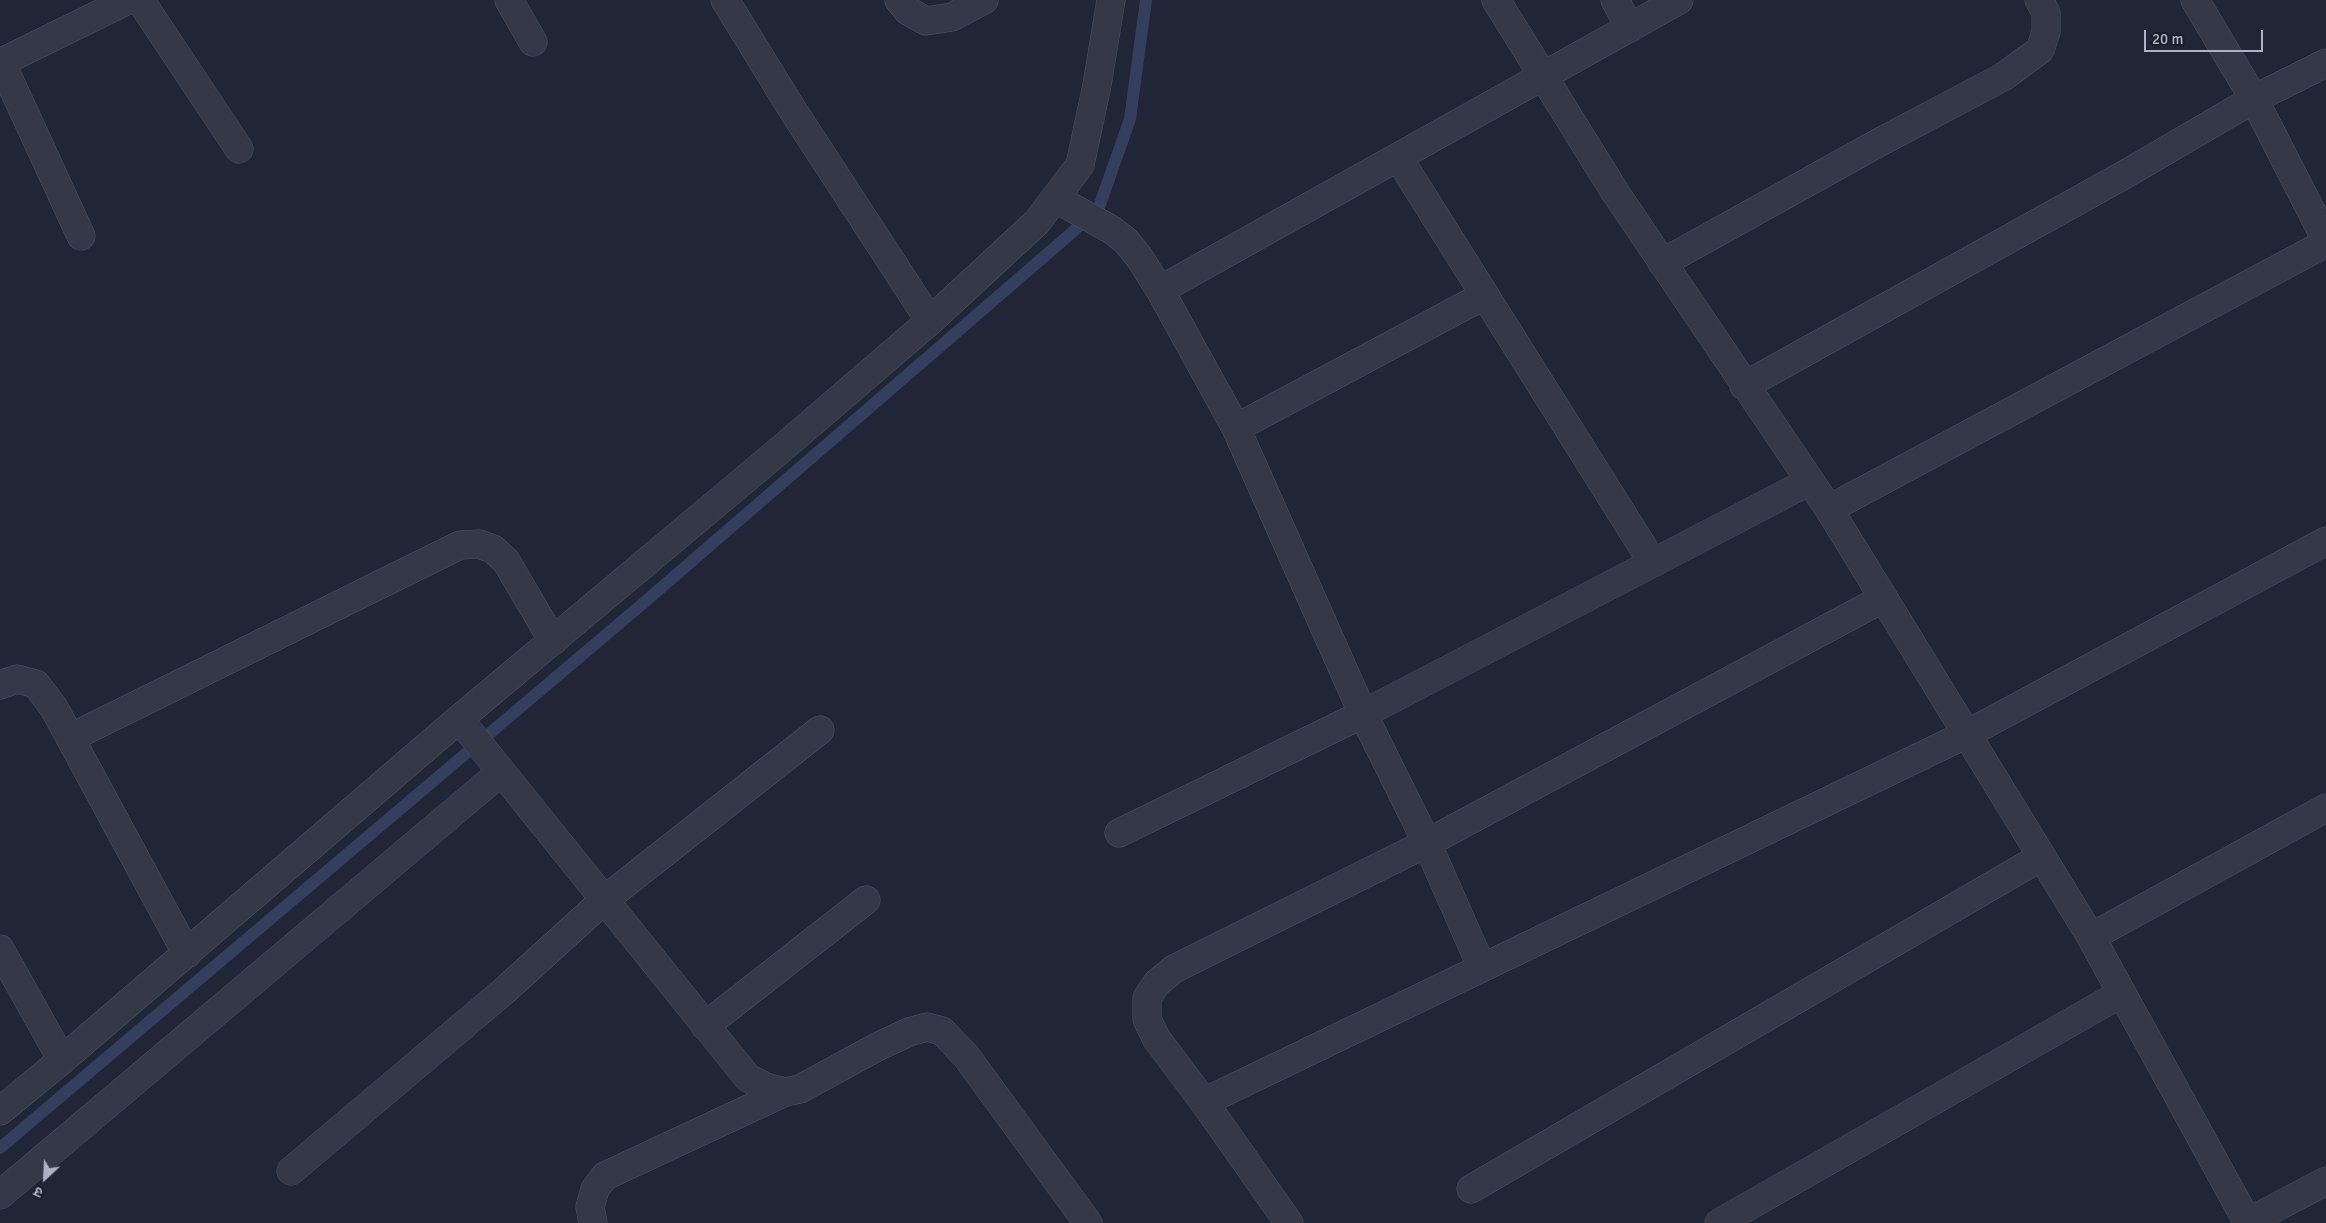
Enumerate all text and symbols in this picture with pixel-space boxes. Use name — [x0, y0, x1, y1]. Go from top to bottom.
scale bar — [2146, 20, 2265, 52]
text: 20 m — [2152, 30, 2183, 48]
north arrow — [20, 1153, 70, 1203]
text: उ — [31, 1183, 46, 1201]

